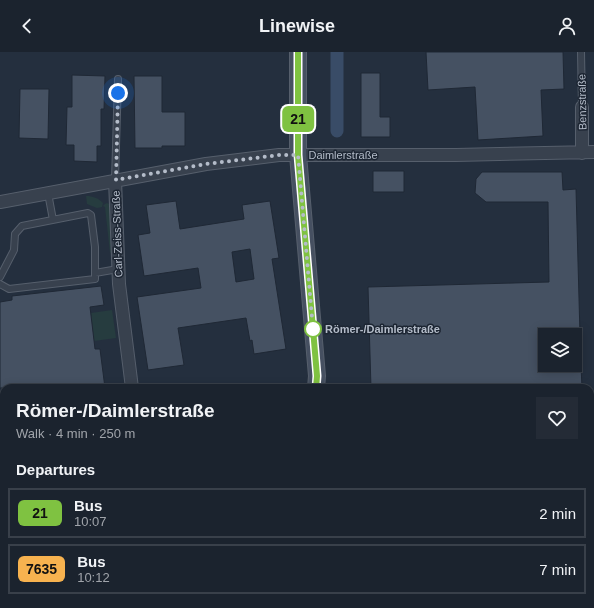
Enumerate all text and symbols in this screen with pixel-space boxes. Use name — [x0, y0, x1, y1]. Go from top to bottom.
icon: back — [16, 15, 38, 37]
icon: person — [556, 15, 578, 37]
text: Linewise — [259, 16, 335, 36]
street label: Benzstraße — [576, 74, 588, 130]
your location — [108, 83, 128, 103]
line badge: 21 — [280, 106, 316, 132]
text: 21 — [290, 111, 306, 127]
street label: Daimlerstraße — [308, 149, 378, 161]
street label: Carl-Zeiss-Straße — [109, 190, 125, 278]
marker: Römer-/Daimlerstraße — [304, 320, 322, 338]
place label: Römer-/Daimlerstraße — [325, 323, 440, 335]
map controls — [538, 328, 582, 372]
button: layers — [538, 328, 582, 372]
button: heart — [536, 397, 578, 439]
text: Römer-/Daimlerstraße — [16, 400, 215, 421]
text: Walk · 4 min · 250 m — [16, 426, 135, 441]
text: Departures — [16, 461, 95, 478]
text: Bus — [74, 497, 102, 514]
text: 21 — [32, 505, 48, 521]
text: 2 min — [539, 505, 576, 522]
text: 10:07 — [74, 514, 107, 529]
text: Bus — [77, 553, 106, 570]
text: 7635 — [26, 561, 57, 577]
text: 7 min — [539, 561, 576, 578]
text: 10:12 — [77, 570, 110, 585]

